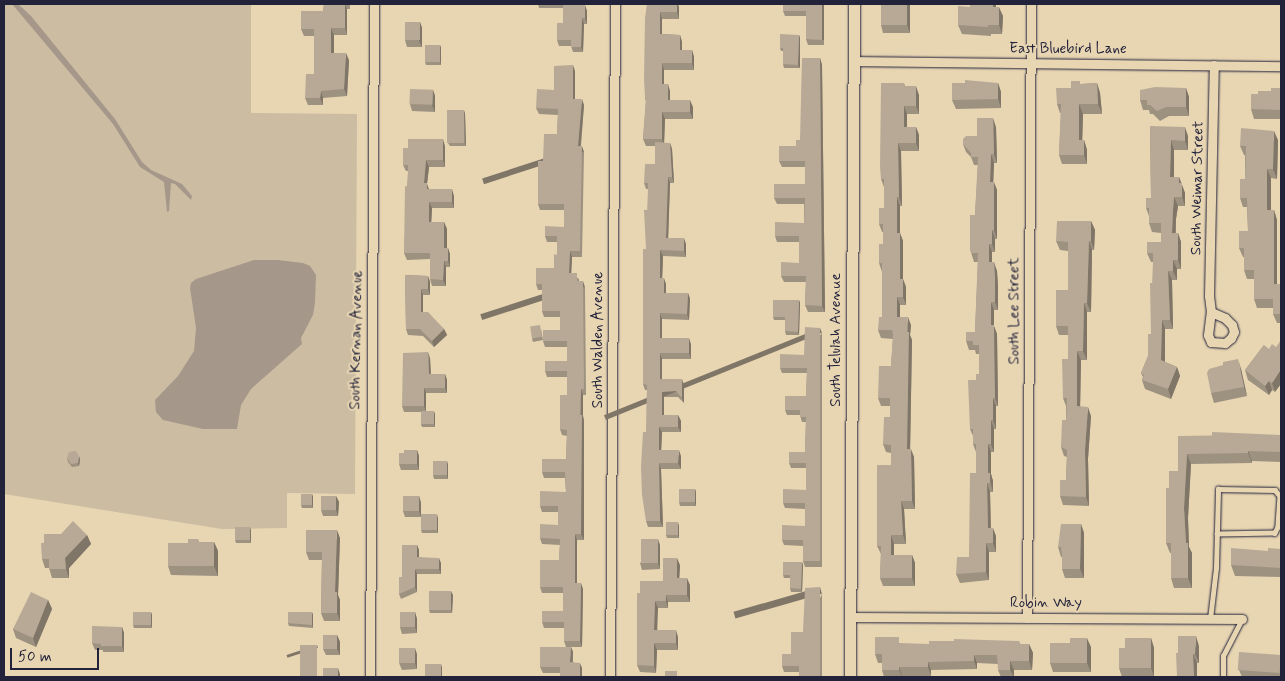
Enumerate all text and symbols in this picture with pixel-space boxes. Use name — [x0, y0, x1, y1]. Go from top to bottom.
street label: East Bluebird Lane — [1009, 41, 1127, 59]
street label: South Weimar Street — [1188, 121, 1208, 255]
street label: South Lee Street — [1006, 257, 1024, 365]
street label: South Kernan Avenue — [347, 271, 367, 409]
street label: South Walden Avenue — [590, 273, 608, 407]
street label: South Telulah Avenue — [828, 275, 846, 405]
street label: Robin Way — [1010, 595, 1082, 613]
scale bar — [12, 638, 101, 670]
text: 50 m — [18, 647, 52, 667]

